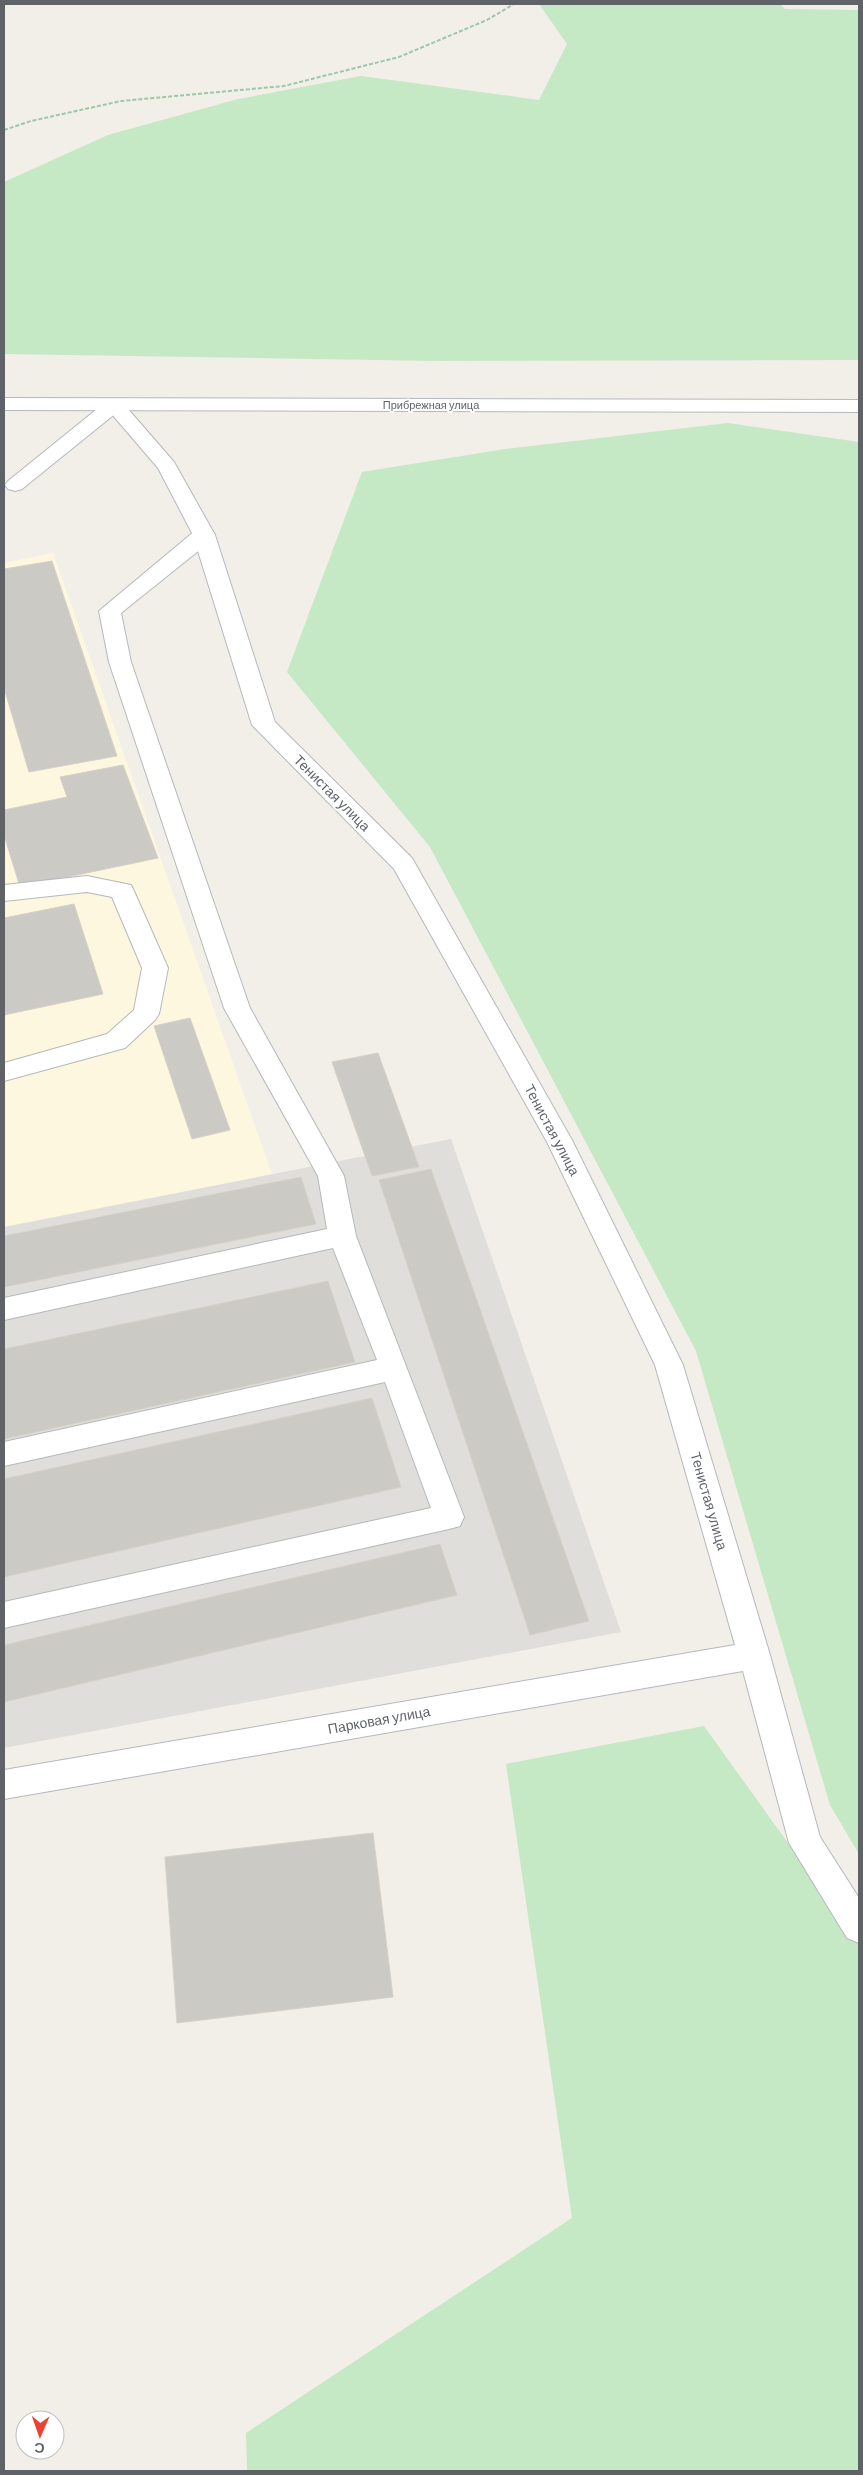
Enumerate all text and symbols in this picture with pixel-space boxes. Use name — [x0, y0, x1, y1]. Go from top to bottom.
street label: Прибрежная улица — [383, 398, 480, 411]
street label: Тенистая улица — [291, 751, 374, 835]
street label: Тенистая улица — [521, 1081, 584, 1179]
street label: Тенистая улица — [687, 1450, 732, 1552]
street label: Парковая улица — [326, 1702, 432, 1737]
north arrow — [15, 2410, 65, 2460]
text: С — [34, 2440, 45, 2457]

